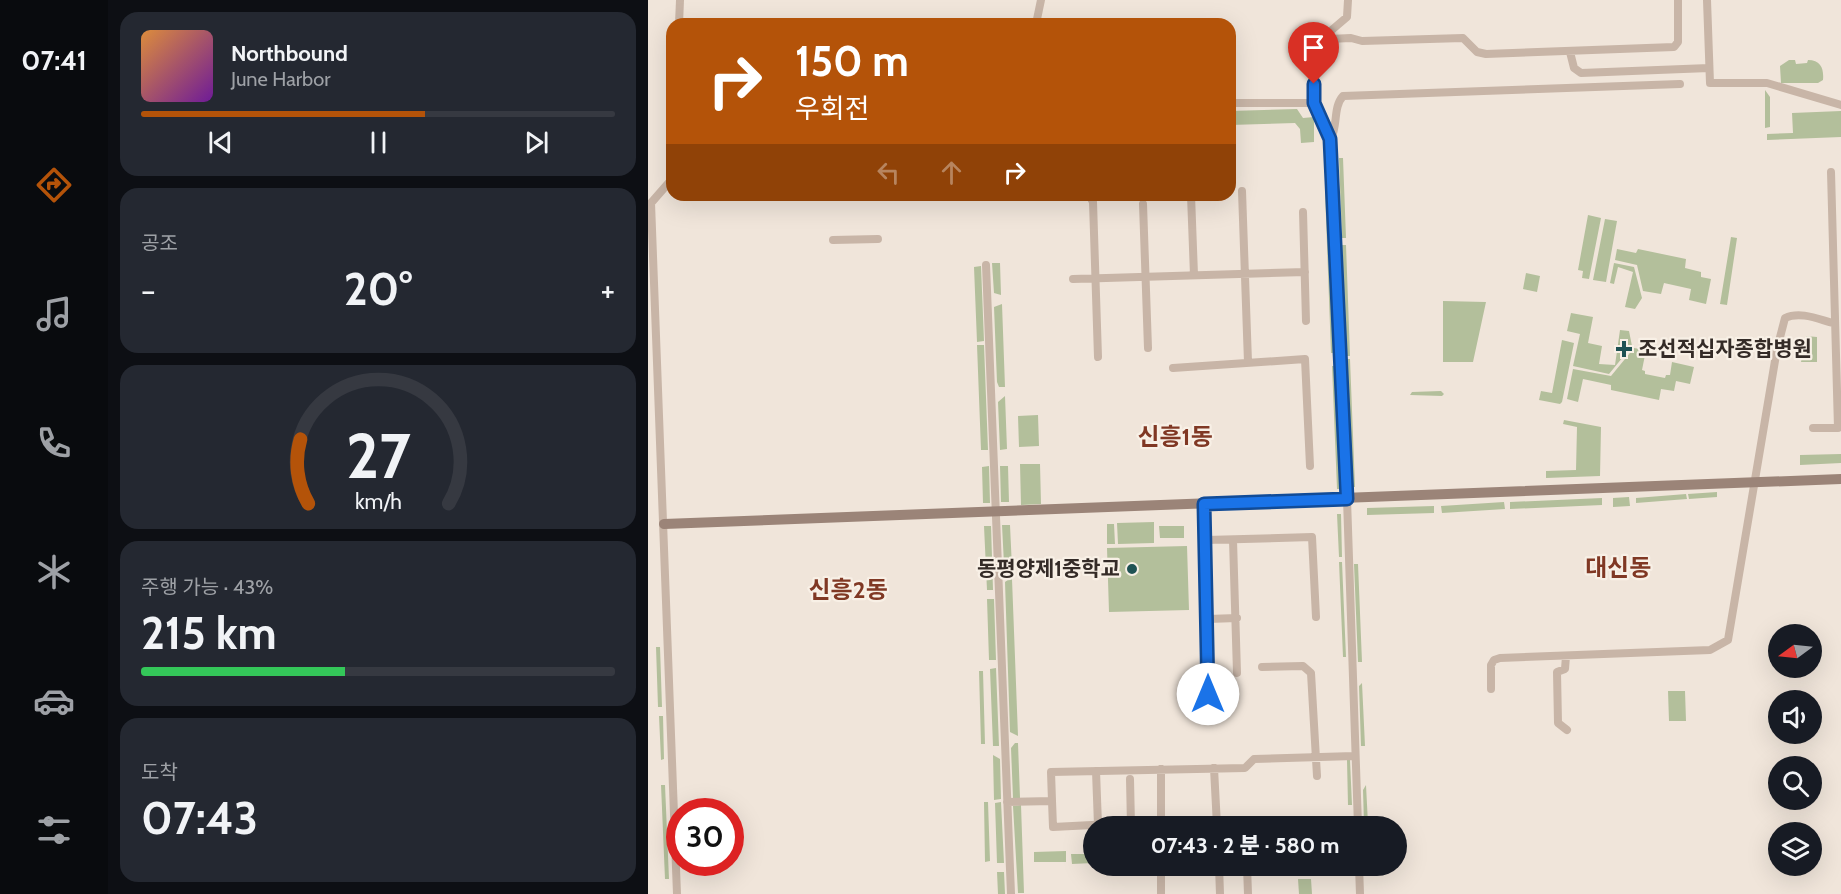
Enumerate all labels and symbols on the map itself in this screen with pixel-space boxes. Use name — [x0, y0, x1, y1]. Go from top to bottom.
pin — [1288, 22, 1339, 84]
place label: 조선적십자종합병원 — [1638, 336, 1812, 361]
marker: 조선적십자종합병원 — [1615, 340, 1633, 358]
district label: 신흥1동 — [1137, 422, 1213, 451]
district label: 대신동 — [1585, 553, 1651, 582]
place label: 동평양제1중학교 — [977, 556, 1120, 581]
marker: 동평양제1중학교 — [1125, 562, 1139, 576]
district label: 신흥2동 — [809, 575, 887, 604]
north arrow — [1768, 624, 1822, 678]
position arrow — [1176, 662, 1240, 726]
speed limit sign: 30 — [666, 798, 744, 876]

